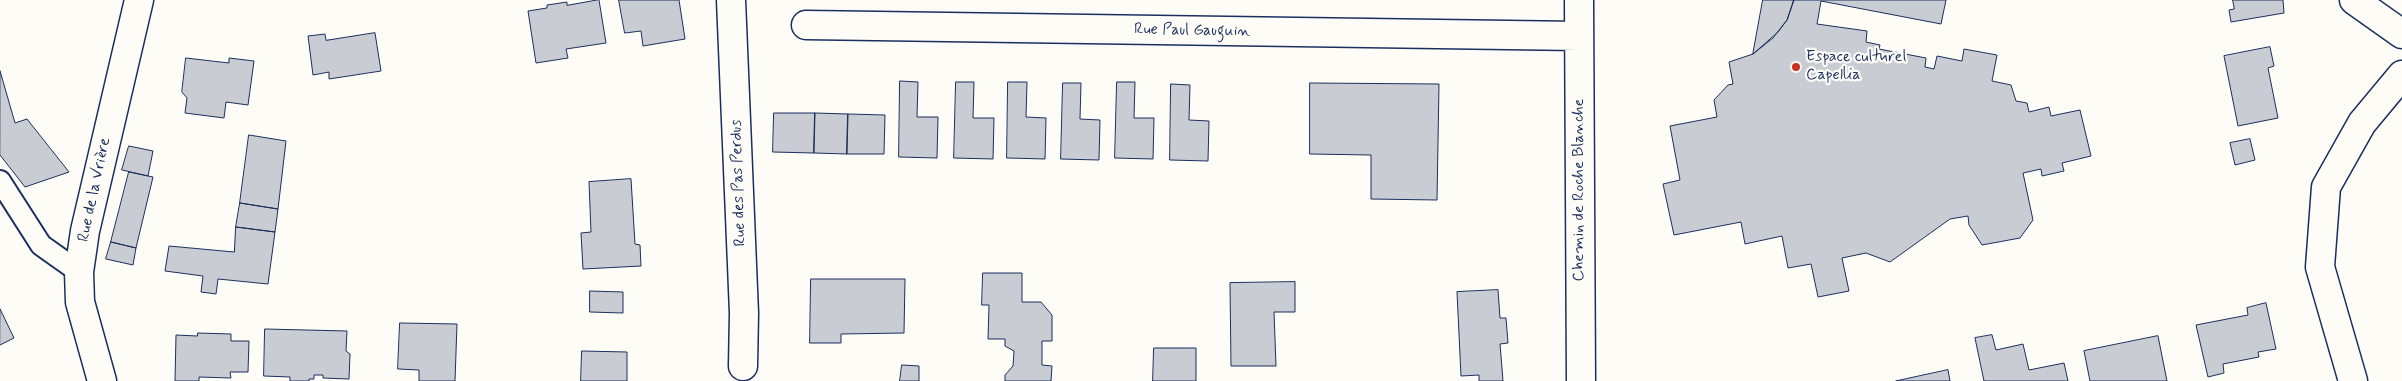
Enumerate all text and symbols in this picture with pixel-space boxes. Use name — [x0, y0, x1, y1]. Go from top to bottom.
street label: Rue Paul Gauguin — [1134, 20, 1250, 42]
place label: Espace culturel Capellia — [1806, 48, 1906, 86]
marker: Espace culturel Capellia — [1790, 61, 1802, 73]
street label: Chemin de Roche Blanche — [1570, 99, 1590, 281]
street label: Rue des Pas Perdus — [727, 119, 751, 247]
street label: Rue de la Vrière — [75, 136, 115, 244]

